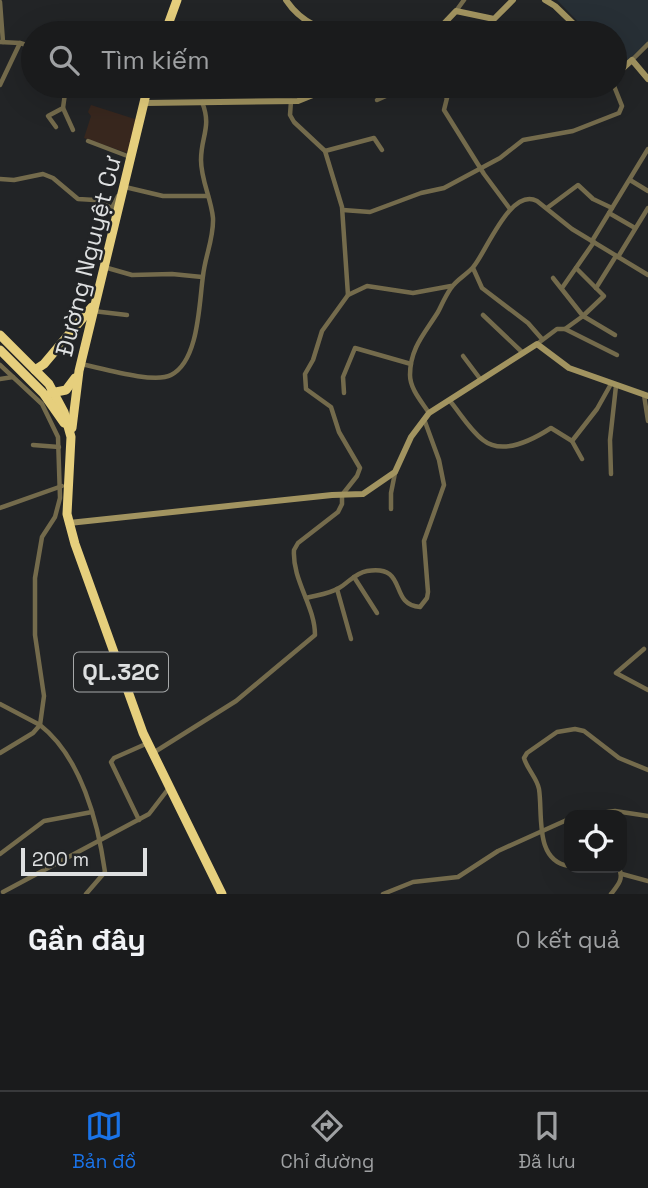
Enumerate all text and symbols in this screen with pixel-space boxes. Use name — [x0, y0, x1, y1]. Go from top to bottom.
search box — [21, 21, 627, 98]
icon: search — [45, 41, 83, 79]
text: Tìm kiếm — [101, 43, 210, 77]
street label: Đường Nguyệt Cư — [48, 152, 128, 359]
road number: QL.32C — [74, 652, 168, 692]
map controls — [564, 810, 627, 873]
button: locate — [564, 810, 627, 873]
scale bar — [21, 845, 147, 877]
text: 200 m — [32, 847, 89, 872]
text: Gần đây — [28, 920, 146, 959]
text: 0 kết quả — [516, 925, 620, 955]
tab: Bản đồ — [72, 1107, 136, 1174]
tab: Chỉ đường — [281, 1107, 374, 1174]
tab: Đã lưu — [518, 1107, 576, 1174]

